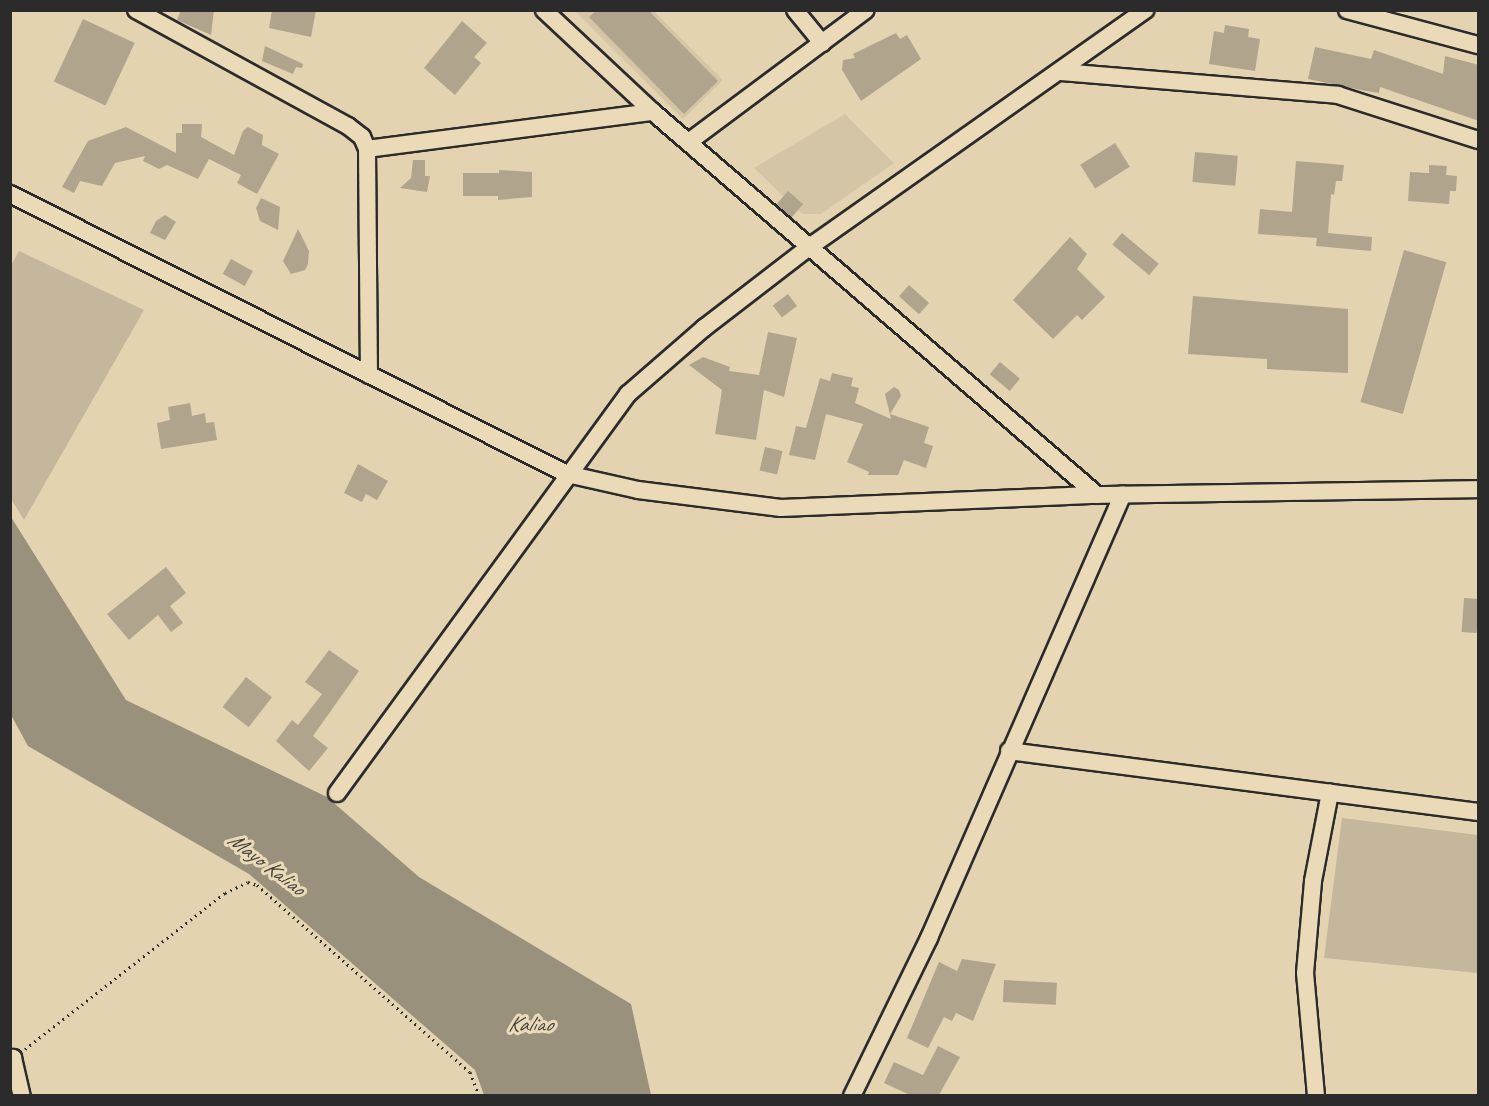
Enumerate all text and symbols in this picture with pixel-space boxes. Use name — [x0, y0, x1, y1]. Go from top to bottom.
water label: Mayo Kaliao — [222, 826, 310, 902]
water label: Kaliao — [508, 1012, 552, 1038]

